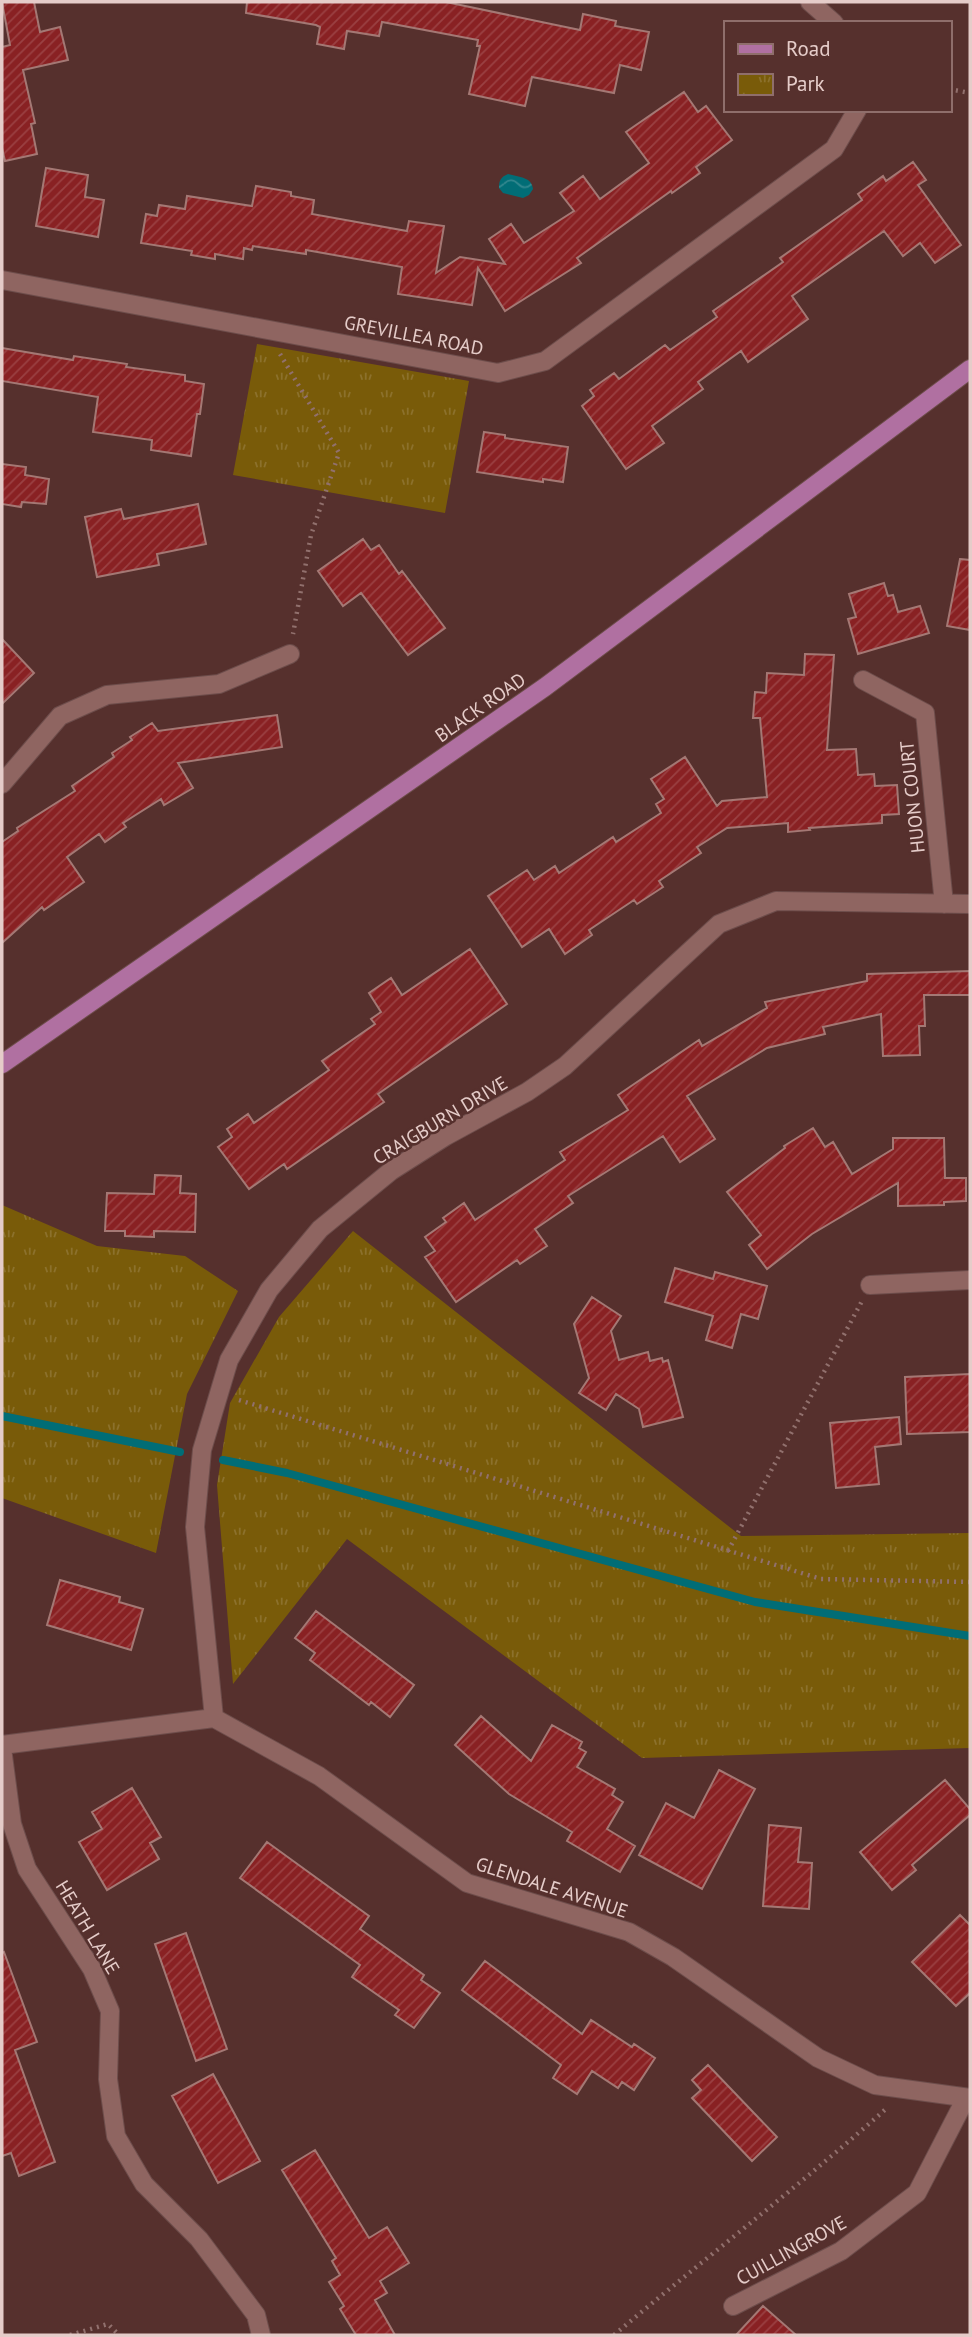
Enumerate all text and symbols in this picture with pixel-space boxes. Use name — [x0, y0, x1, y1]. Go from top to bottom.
legend — [724, 21, 951, 112]
text: Road — [786, 35, 830, 62]
text: Park — [786, 70, 825, 97]
street label: GREVILLEA ROAD — [342, 310, 486, 360]
street label: BLACK ROAD — [430, 667, 530, 747]
street label: HUON COURT — [894, 739, 930, 854]
street label: CRAIGBURN DRIVE — [368, 1070, 512, 1170]
street label: GLENDALE AVENUE — [473, 1851, 631, 1923]
street label: HEATH LANE — [51, 1876, 125, 1978]
street label: CUILLINGROVE — [732, 2210, 850, 2290]

